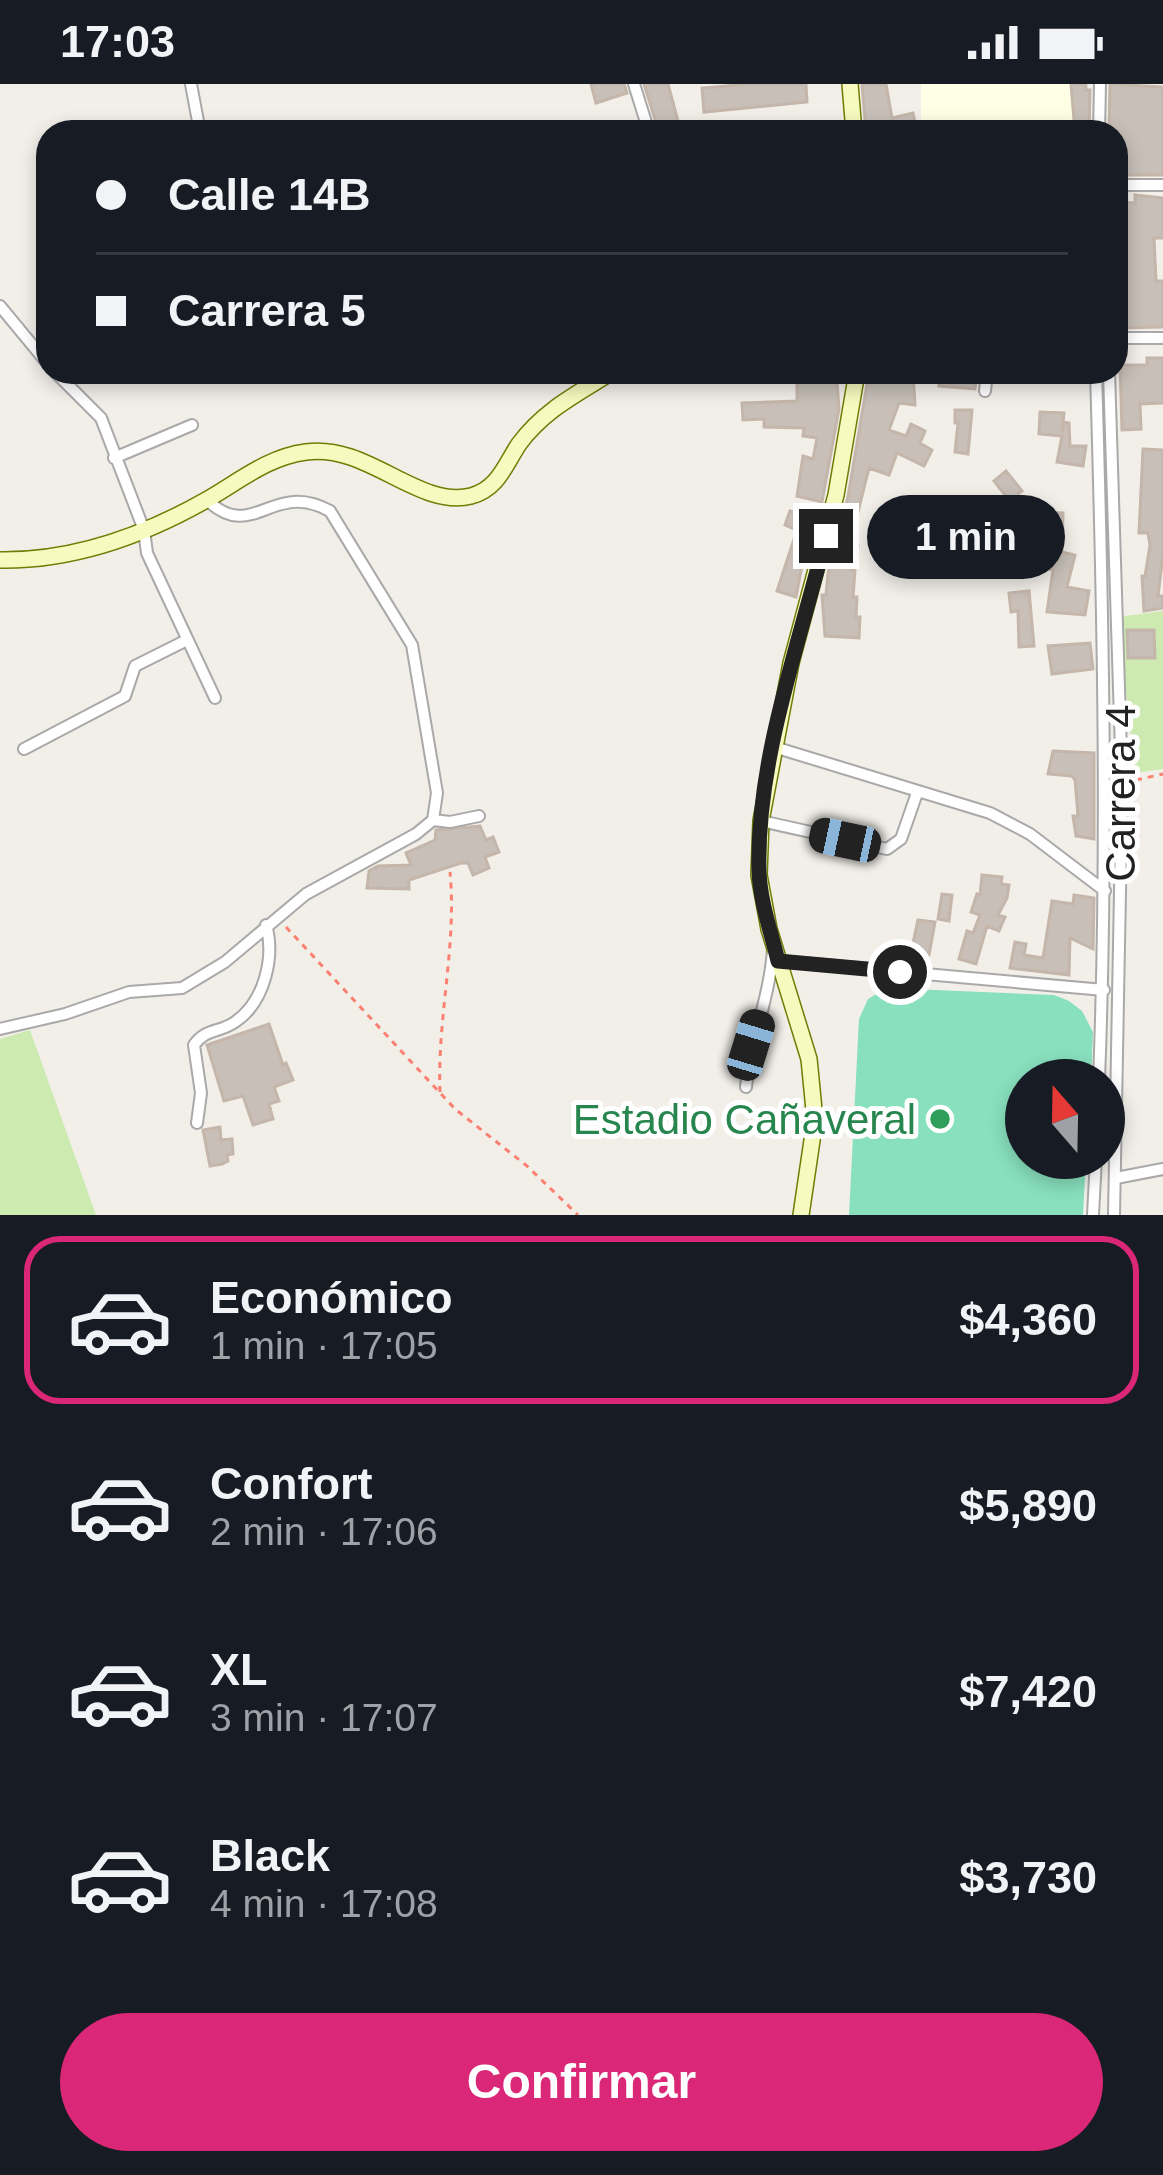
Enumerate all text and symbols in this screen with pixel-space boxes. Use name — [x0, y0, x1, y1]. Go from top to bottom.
text: 17:03 — [60, 16, 175, 67]
text: Calle 14B — [168, 169, 371, 220]
text: Carrera 5 — [168, 285, 366, 336]
callout: 1 min — [868, 494, 1066, 578]
route end — [799, 509, 853, 563]
text: 1 min — [915, 515, 1017, 558]
street label: Carrera 4 — [1097, 704, 1144, 882]
car — [806, 815, 884, 865]
route start — [873, 945, 927, 999]
car — [723, 1005, 779, 1085]
north arrow — [1005, 1059, 1125, 1179]
map controls — [1005, 1059, 1125, 1179]
place label: Estadio Cañaveral — [573, 1096, 916, 1143]
marker: Estadio Cañaveral — [927, 1106, 953, 1132]
icon: car — [66, 1266, 174, 1374]
text: Económico — [210, 1272, 453, 1323]
text: $4,360 — [959, 1294, 1097, 1345]
text: 1 min · 17:05 — [210, 1324, 438, 1367]
icon: car — [66, 1452, 174, 1560]
text: Confort — [210, 1458, 372, 1509]
text: $5,890 — [959, 1480, 1097, 1531]
text: 2 min · 17:06 — [210, 1510, 438, 1553]
icon: car — [66, 1638, 174, 1746]
text: XL — [210, 1644, 268, 1695]
text: $7,420 — [959, 1666, 1097, 1717]
text: 3 min · 17:07 — [210, 1696, 438, 1739]
icon: car — [66, 1824, 174, 1932]
text: Black — [210, 1830, 330, 1881]
text: $3,730 — [959, 1852, 1097, 1903]
text: 4 min · 17:08 — [210, 1882, 438, 1925]
button: Confirmar — [60, 2013, 1103, 2151]

